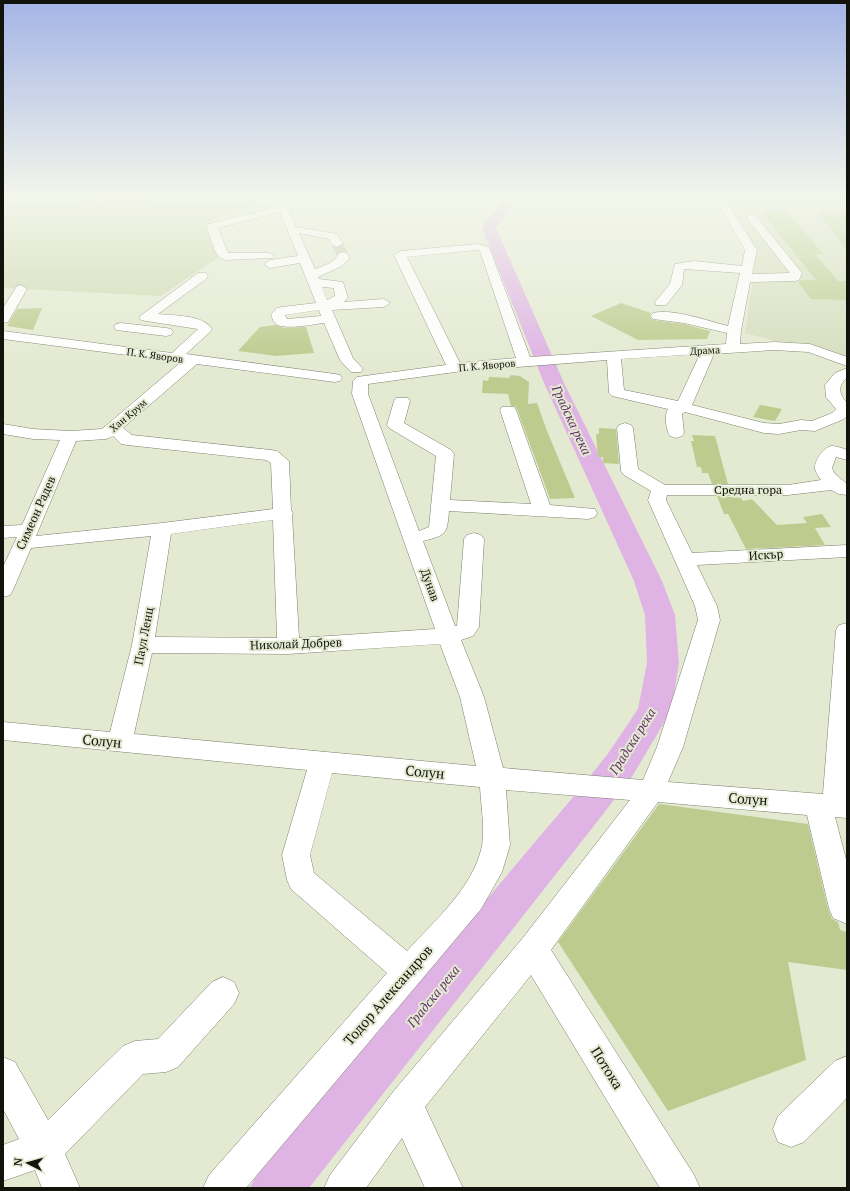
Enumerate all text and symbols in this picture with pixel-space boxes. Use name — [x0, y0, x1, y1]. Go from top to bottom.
street label: Драма — [690, 343, 720, 358]
street label: П. К. Яворов — [126, 345, 184, 366]
street label: П. К. Яворов — [458, 357, 516, 374]
water label: Градска река — [548, 381, 596, 458]
street label: Хан Крум — [107, 396, 150, 435]
street label: Симеон Радев — [13, 474, 59, 552]
street label: Средна гора — [714, 482, 782, 497]
street label: Искър — [748, 546, 784, 563]
street label: Дунав — [418, 566, 443, 603]
street label: Паул Ленц — [131, 605, 157, 666]
street label: Николай Добрев — [250, 634, 342, 653]
water label: Градска река — [604, 704, 660, 778]
street label: Солун — [82, 729, 123, 752]
street label: Солун — [405, 760, 446, 783]
street label: Солун — [728, 788, 769, 809]
street label: Тодор Александров — [339, 941, 436, 1049]
water label: Градска река — [402, 961, 464, 1032]
street label: Потока — [587, 1043, 628, 1093]
north arrow — [8, 1143, 48, 1183]
text: N — [11, 1156, 26, 1167]

